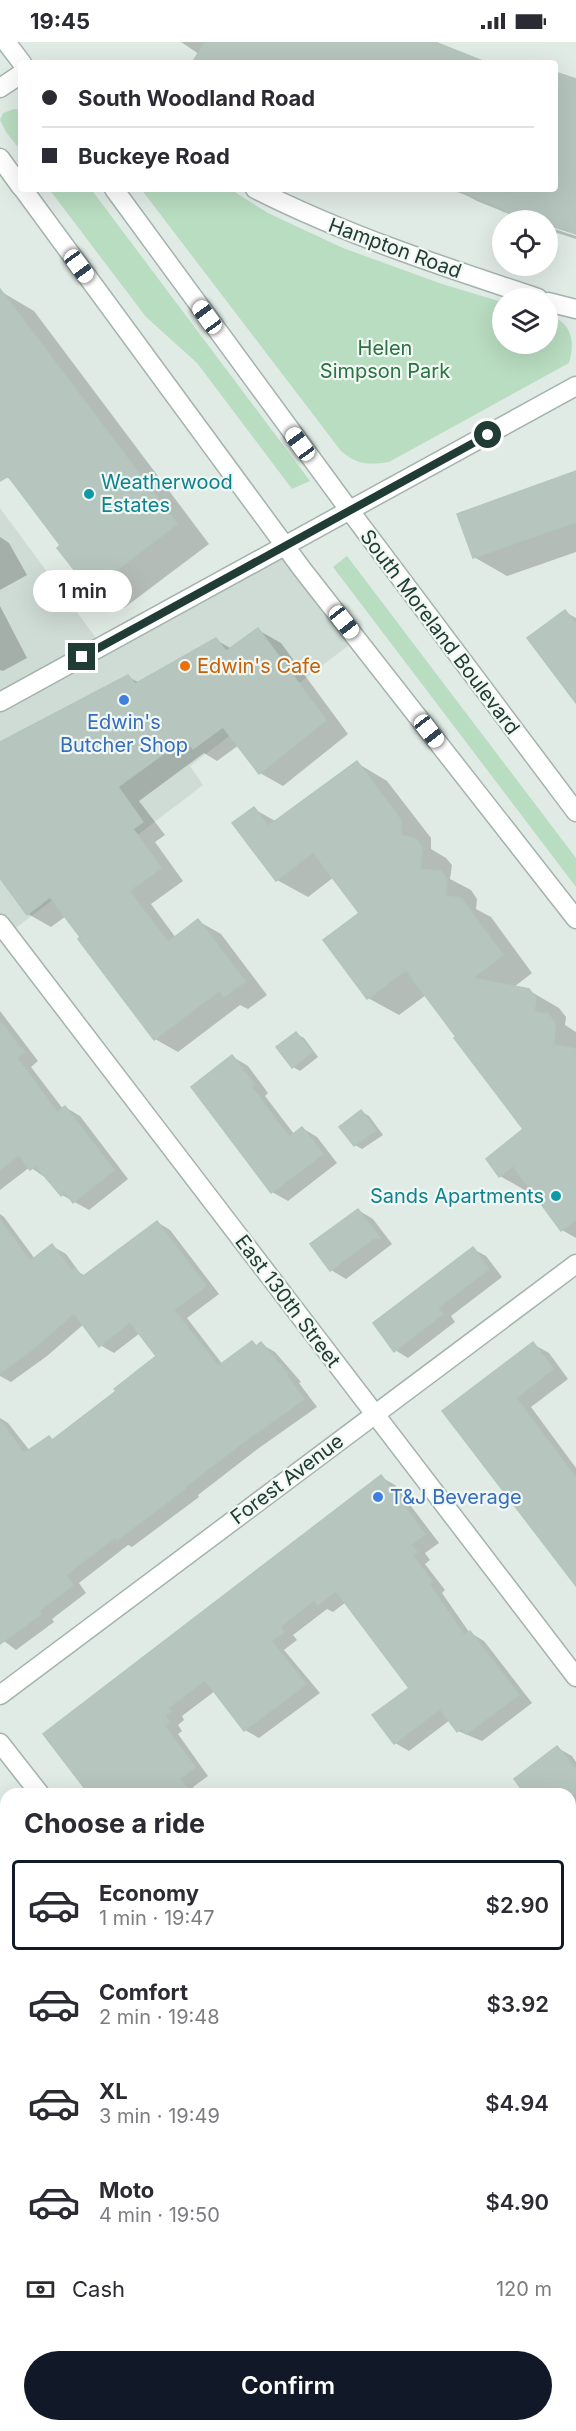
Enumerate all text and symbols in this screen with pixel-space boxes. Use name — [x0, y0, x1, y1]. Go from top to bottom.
text: 19:45 — [30, 8, 90, 34]
text: South Woodland Road — [78, 85, 315, 111]
text: Buckeye Road — [78, 143, 230, 169]
map controls — [492, 210, 558, 354]
button: locate — [492, 210, 558, 276]
street label: Hampton Road — [325, 213, 465, 283]
car — [61, 246, 97, 286]
button: layers — [492, 288, 558, 354]
car — [189, 297, 225, 337]
park label: Helen Simpson Park — [320, 336, 450, 383]
route start — [474, 421, 501, 448]
car — [282, 424, 318, 464]
place label: Weatherwood Estates — [101, 470, 233, 517]
marker: Weatherwood Estates — [82, 487, 96, 501]
street label: South Moreland Boulevard — [355, 525, 525, 739]
callout: 1 min — [32, 570, 132, 612]
text: 1 min — [58, 579, 107, 603]
car — [326, 602, 362, 642]
route end — [68, 643, 95, 670]
place label: Edwin's Cafe — [197, 654, 321, 678]
marker: Edwin's Cafe — [178, 659, 192, 673]
marker: Edwin's Butcher Shop — [117, 693, 131, 707]
place label: Edwin's Butcher Shop — [60, 710, 188, 757]
car — [411, 711, 447, 751]
place label: Sands Apartments — [370, 1184, 544, 1208]
marker: Sands Apartments — [549, 1189, 563, 1203]
street label: East 130th Street — [230, 1230, 346, 1372]
street label: Forest Avenue — [226, 1429, 348, 1529]
place label: T&J Beverage — [390, 1485, 522, 1509]
marker: T&J Beverage — [371, 1490, 385, 1504]
text: Choose a ride — [24, 1807, 205, 1840]
icon: car — [27, 1878, 81, 1932]
text: Economy — [99, 1880, 199, 1906]
text: $2.90 — [486, 1892, 549, 1918]
text: 1 min · 19:47 — [99, 1906, 215, 1930]
icon: car — [27, 1977, 81, 2031]
text: Comfort — [99, 1979, 188, 2005]
text: $3.92 — [487, 1991, 549, 2017]
text: 2 min · 19:48 — [99, 2005, 220, 2029]
icon: car — [27, 2076, 81, 2130]
text: XL — [99, 2078, 128, 2104]
text: $4.94 — [485, 2090, 549, 2116]
text: 3 min · 19:49 — [99, 2104, 220, 2128]
icon: car — [27, 2175, 81, 2229]
text: Moto — [99, 2177, 154, 2203]
text: $4.90 — [485, 2189, 549, 2215]
text: 4 min · 19:50 — [99, 2203, 220, 2227]
icon: cash — [24, 2273, 57, 2306]
text: Cash — [72, 2276, 125, 2302]
text: 120 m — [496, 2277, 552, 2301]
button: Confirm — [24, 2351, 552, 2420]

